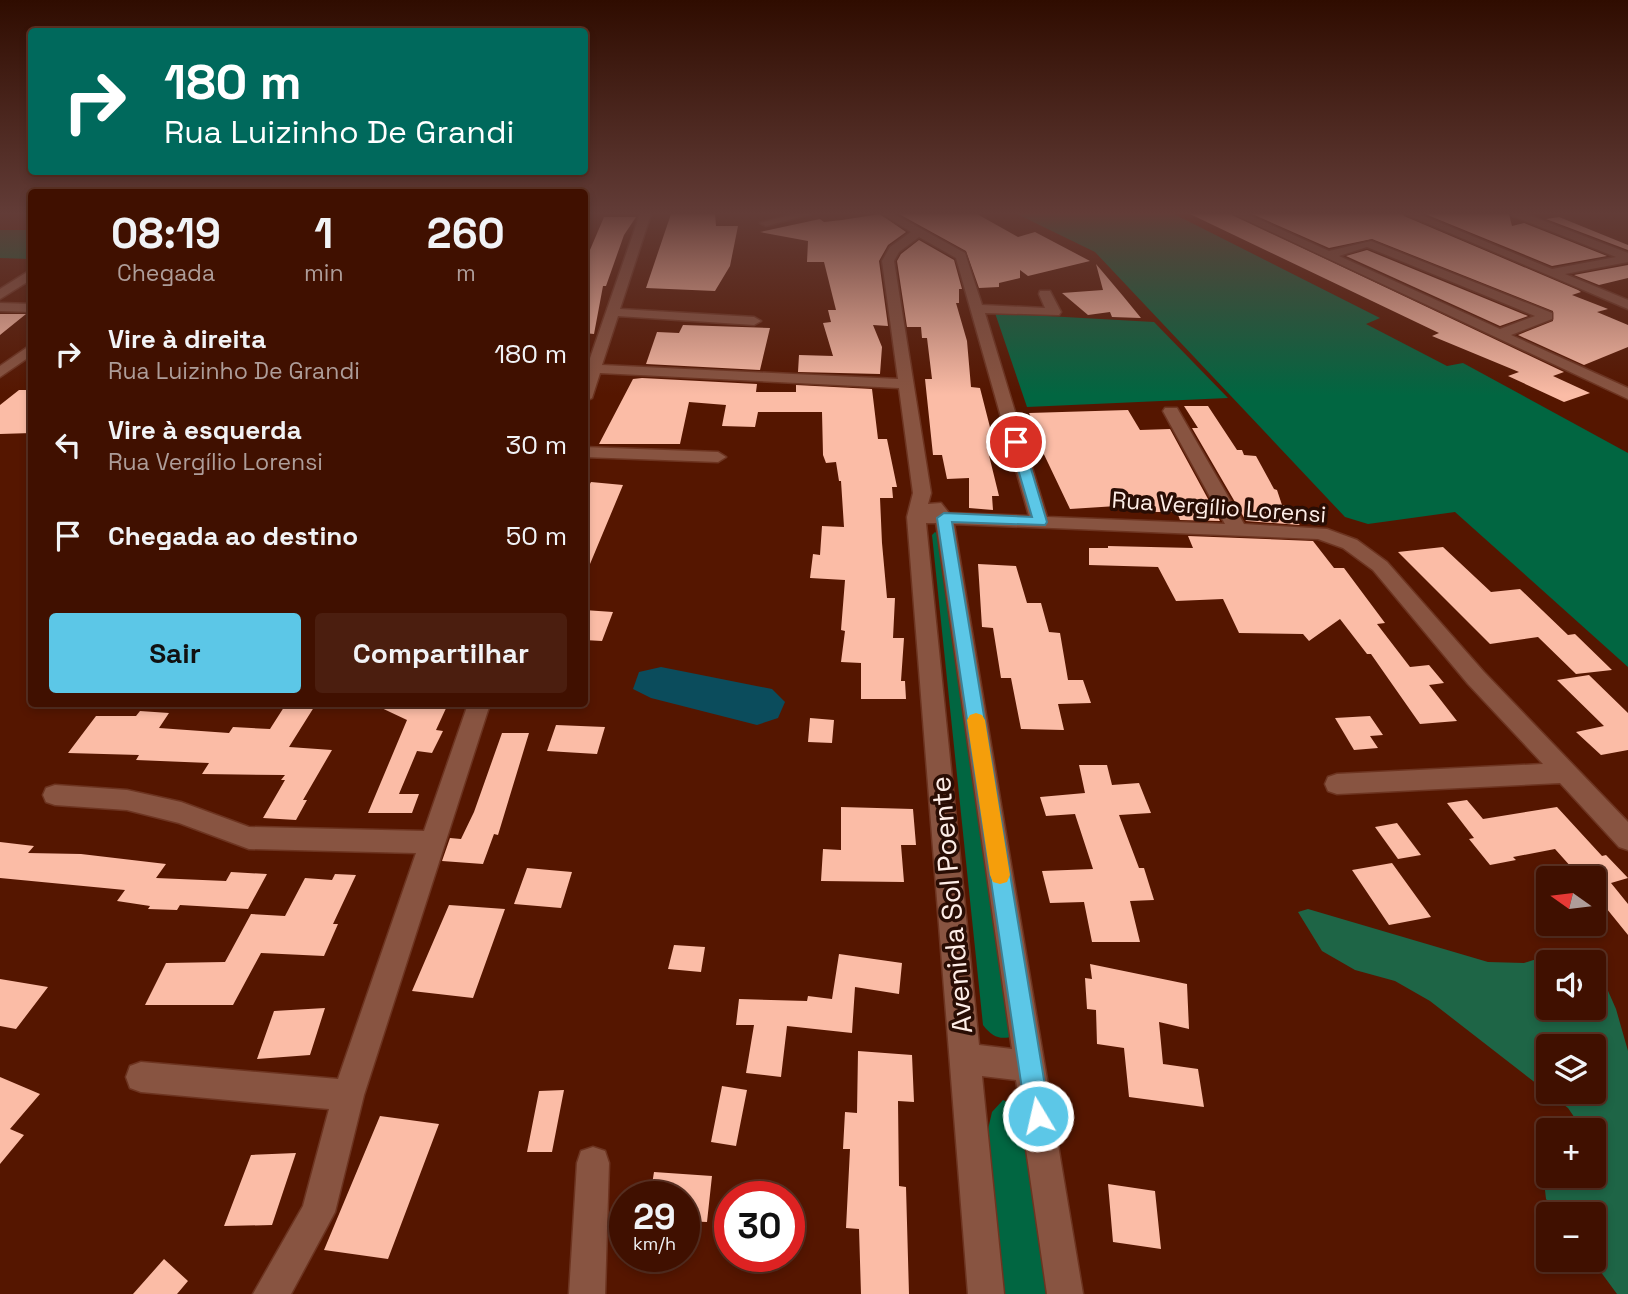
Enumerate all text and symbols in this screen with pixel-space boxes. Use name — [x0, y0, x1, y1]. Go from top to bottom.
text: 180 m — [164, 51, 302, 113]
icon: right — [49, 56, 140, 147]
text: Rua Luizinho De Grandi — [164, 112, 514, 152]
text: 08:19 — [111, 207, 221, 260]
text: 1 — [314, 207, 333, 260]
text: 260 — [427, 207, 505, 260]
text: Chegada — [117, 258, 215, 288]
text: min — [304, 258, 344, 288]
text: m — [456, 258, 476, 288]
text: Vire à direita — [108, 322, 266, 356]
icon: right — [49, 335, 87, 373]
text: 180 m — [494, 337, 567, 371]
text: Rua Luizinho De Grandi — [108, 356, 360, 386]
pin — [986, 412, 1046, 472]
text: Vire à esquerda — [108, 413, 302, 447]
icon: arrive — [997, 423, 1035, 461]
icon: left — [49, 426, 87, 464]
text: 30 m — [506, 428, 567, 462]
text: Rua Vergílio Lorensi — [108, 447, 323, 477]
street label: Rua Vergílio Lorensi — [1111, 485, 1327, 529]
icon: arrive — [49, 517, 87, 555]
text: Chegada ao destino — [108, 519, 358, 553]
text: 50 m — [506, 519, 567, 553]
button: Sair — [49, 613, 301, 693]
button: Compartilhar — [315, 613, 567, 693]
street label: Avenida Sol Poente — [922, 775, 980, 1035]
north arrow — [1536, 866, 1606, 936]
map controls — [1536, 866, 1606, 1272]
button: sound — [1536, 950, 1606, 1020]
button: layers — [1536, 1034, 1606, 1104]
position arrow — [1001, 1079, 1075, 1153]
button: + — [1536, 1118, 1606, 1188]
speed limit sign: 30 — [714, 1181, 805, 1272]
text: 29 — [633, 1195, 676, 1239]
button: − — [1536, 1202, 1606, 1272]
text: km/h — [633, 1232, 676, 1255]

